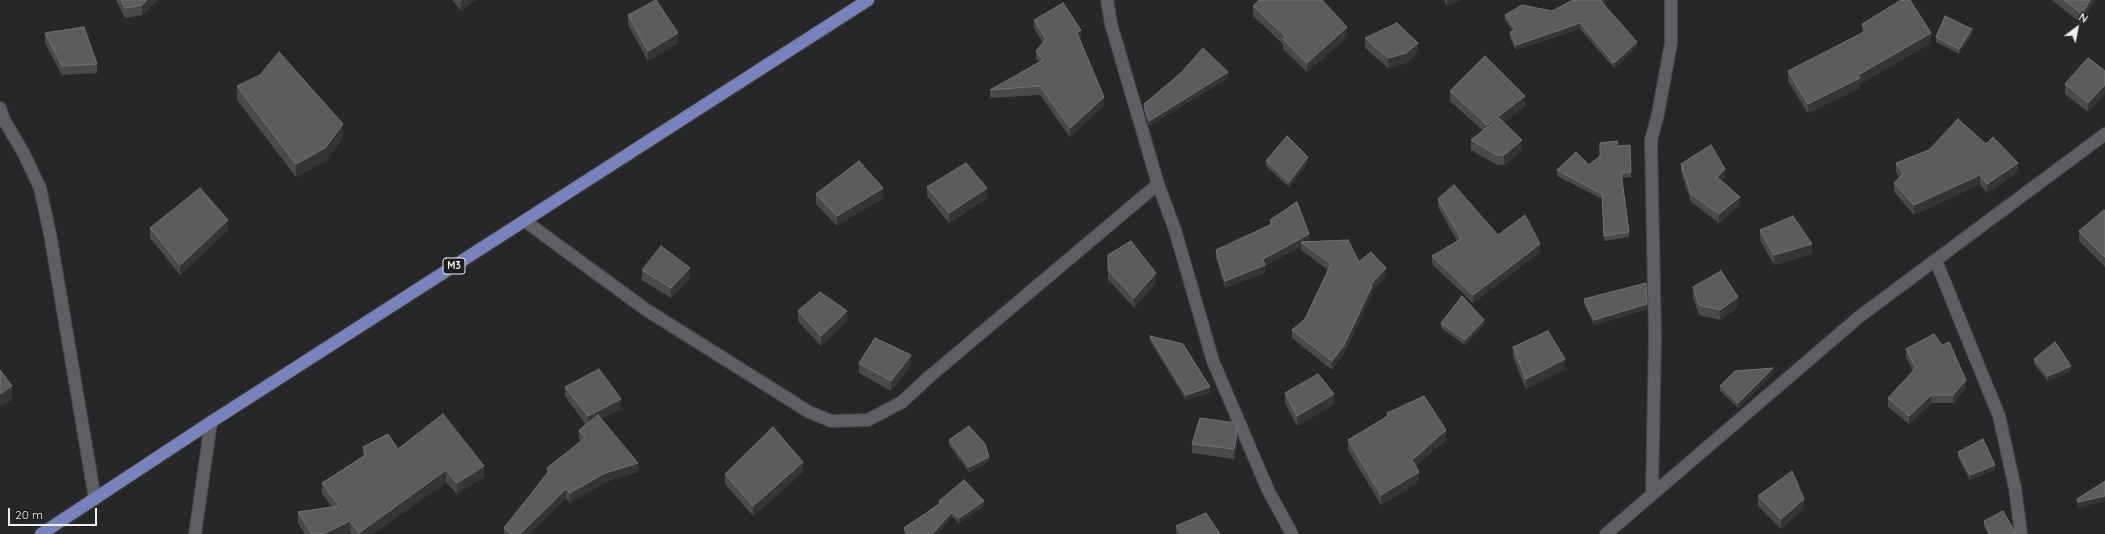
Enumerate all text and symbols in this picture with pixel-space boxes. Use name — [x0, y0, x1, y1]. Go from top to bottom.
north arrow — [2057, 8, 2097, 48]
text: N — [2076, 10, 2091, 26]
road number: M3 — [443, 258, 465, 274]
scale bar — [10, 500, 99, 526]
text: 20 m — [15, 507, 43, 522]

